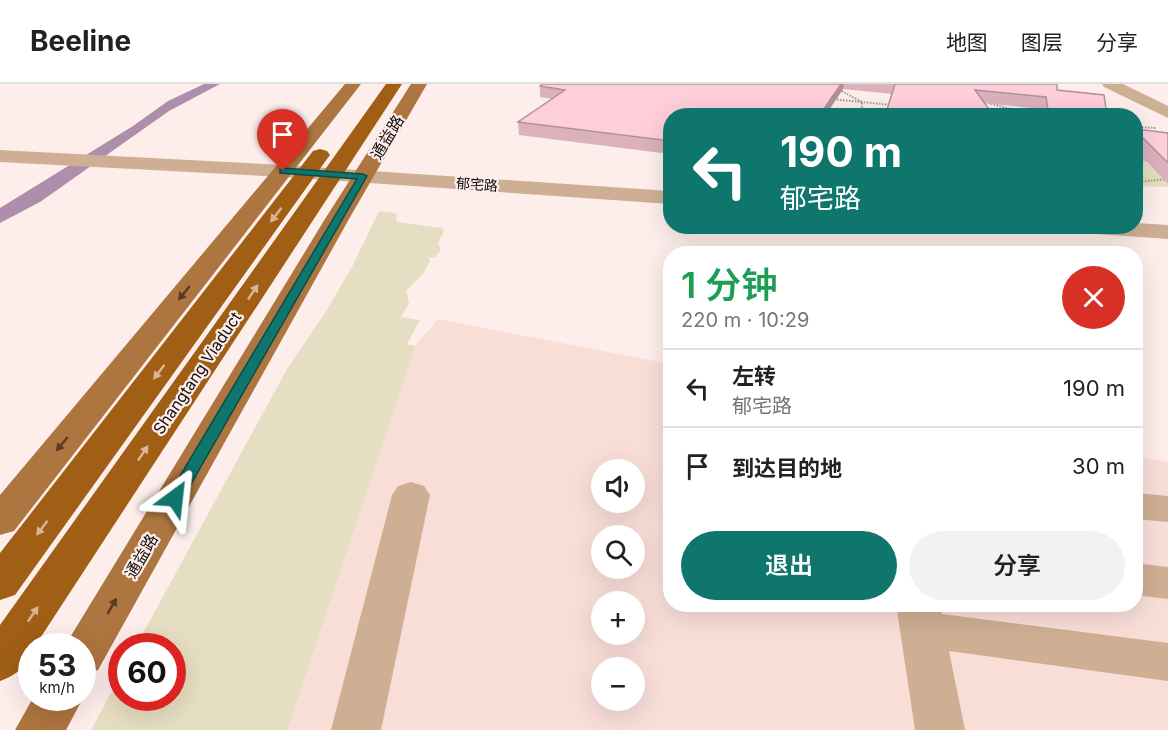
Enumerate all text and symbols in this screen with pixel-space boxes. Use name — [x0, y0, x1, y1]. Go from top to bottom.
text: Beeline — [30, 24, 131, 58]
text: 地图 — [946, 30, 988, 55]
text: 图层 — [1021, 30, 1063, 55]
text: 分享 — [1096, 30, 1138, 55]
pin — [257, 109, 308, 171]
street label: 通益路 — [366, 111, 408, 163]
icon: arrive — [266, 118, 299, 151]
text: 190 m — [780, 126, 902, 177]
icon: left — [681, 132, 759, 210]
street label: 郁宅路 — [455, 174, 499, 194]
text: 郁宅路 — [780, 182, 861, 215]
one-way arrow — [270, 208, 282, 223]
text: 1 分钟 — [681, 263, 777, 307]
button: close — [1062, 266, 1125, 329]
one-way arrow — [247, 284, 259, 300]
one-way arrow — [178, 285, 191, 301]
street label: Shangtang Viaduct — [149, 308, 245, 438]
text: 220 m · 10:29 — [681, 308, 809, 332]
one-way arrow — [153, 363, 165, 379]
text: 左转 — [732, 363, 776, 389]
icon: left — [681, 372, 714, 405]
text: 190 m — [1063, 375, 1125, 401]
text: 郁宅路 — [732, 394, 792, 418]
one-way arrow — [56, 437, 68, 452]
one-way arrow — [137, 445, 149, 461]
icon: arrive — [681, 450, 714, 483]
text: 30 m — [1072, 453, 1125, 479]
text: 到达目的地 — [732, 455, 842, 481]
map controls — [591, 459, 645, 711]
button: sound — [591, 459, 645, 513]
position arrow — [143, 466, 207, 530]
one-way arrow — [36, 519, 48, 535]
button: search — [591, 525, 645, 579]
street label: 通益路 — [120, 530, 162, 582]
button: 退出 — [681, 531, 897, 600]
button: 分享 — [909, 531, 1125, 600]
button: + — [591, 591, 645, 645]
one-way arrow — [107, 597, 117, 614]
one-way arrow — [27, 606, 39, 622]
speed limit sign: 60 — [108, 633, 186, 711]
text: 53 — [38, 647, 76, 683]
button: − — [591, 657, 645, 711]
text: km/h — [39, 678, 75, 697]

